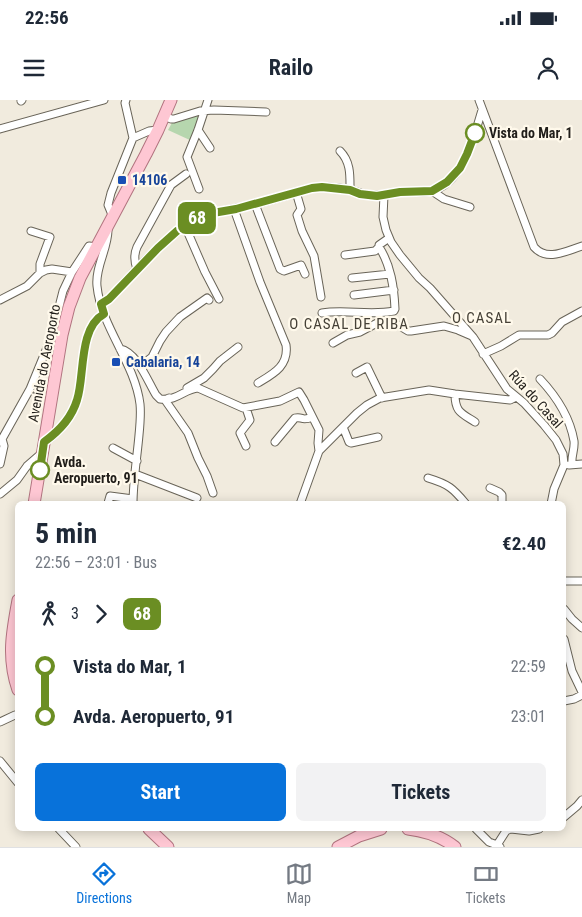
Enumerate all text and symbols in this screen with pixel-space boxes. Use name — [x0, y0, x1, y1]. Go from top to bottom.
text: 22:56 — [25, 6, 69, 29]
icon: menu — [20, 54, 48, 82]
icon: person — [534, 54, 562, 82]
text: Railo — [269, 55, 313, 80]
marker: Vista do Mar, 1 — [465, 123, 485, 143]
place label: Vista do Mar, 1 — [489, 125, 573, 141]
place label: 14106 — [132, 172, 167, 188]
marker: 14106 — [116, 174, 128, 186]
line badge: 68 — [174, 202, 220, 234]
text: 68 — [188, 207, 206, 228]
street label: Avenida do Aeroporto — [25, 303, 63, 423]
district label: O CASAL — [452, 309, 512, 327]
district label: O CASAL DE RIBA — [289, 315, 409, 333]
place label: Cabalaria, 14 — [126, 354, 200, 370]
marker: Cabalaria, 14 — [110, 356, 122, 368]
street label: Rúa do Casal — [506, 367, 566, 431]
place label: Avda. Aeropuerto, 91 — [54, 454, 138, 486]
marker: Avda. Aeropuerto, 91 — [30, 460, 50, 480]
text: 5 min — [35, 517, 97, 550]
text: €2.40 — [502, 532, 546, 555]
text: 22:56 – 23:01 · Bus — [35, 553, 157, 572]
icon: walk — [35, 600, 63, 628]
icon: forward — [87, 600, 115, 628]
text: 68 — [133, 603, 151, 624]
text: 3 — [71, 604, 79, 623]
text: Vista do Mar, 1 — [73, 655, 187, 678]
text: 22:59 — [511, 657, 546, 676]
text: Avda. Aeropuerto, 91 — [73, 705, 234, 728]
text: 23:01 — [511, 707, 546, 726]
button: Start — [35, 763, 286, 821]
button: Tickets — [296, 763, 546, 821]
tab: Directions — [76, 860, 132, 906]
tab: Map — [285, 860, 313, 906]
tab: Tickets — [465, 860, 506, 906]

